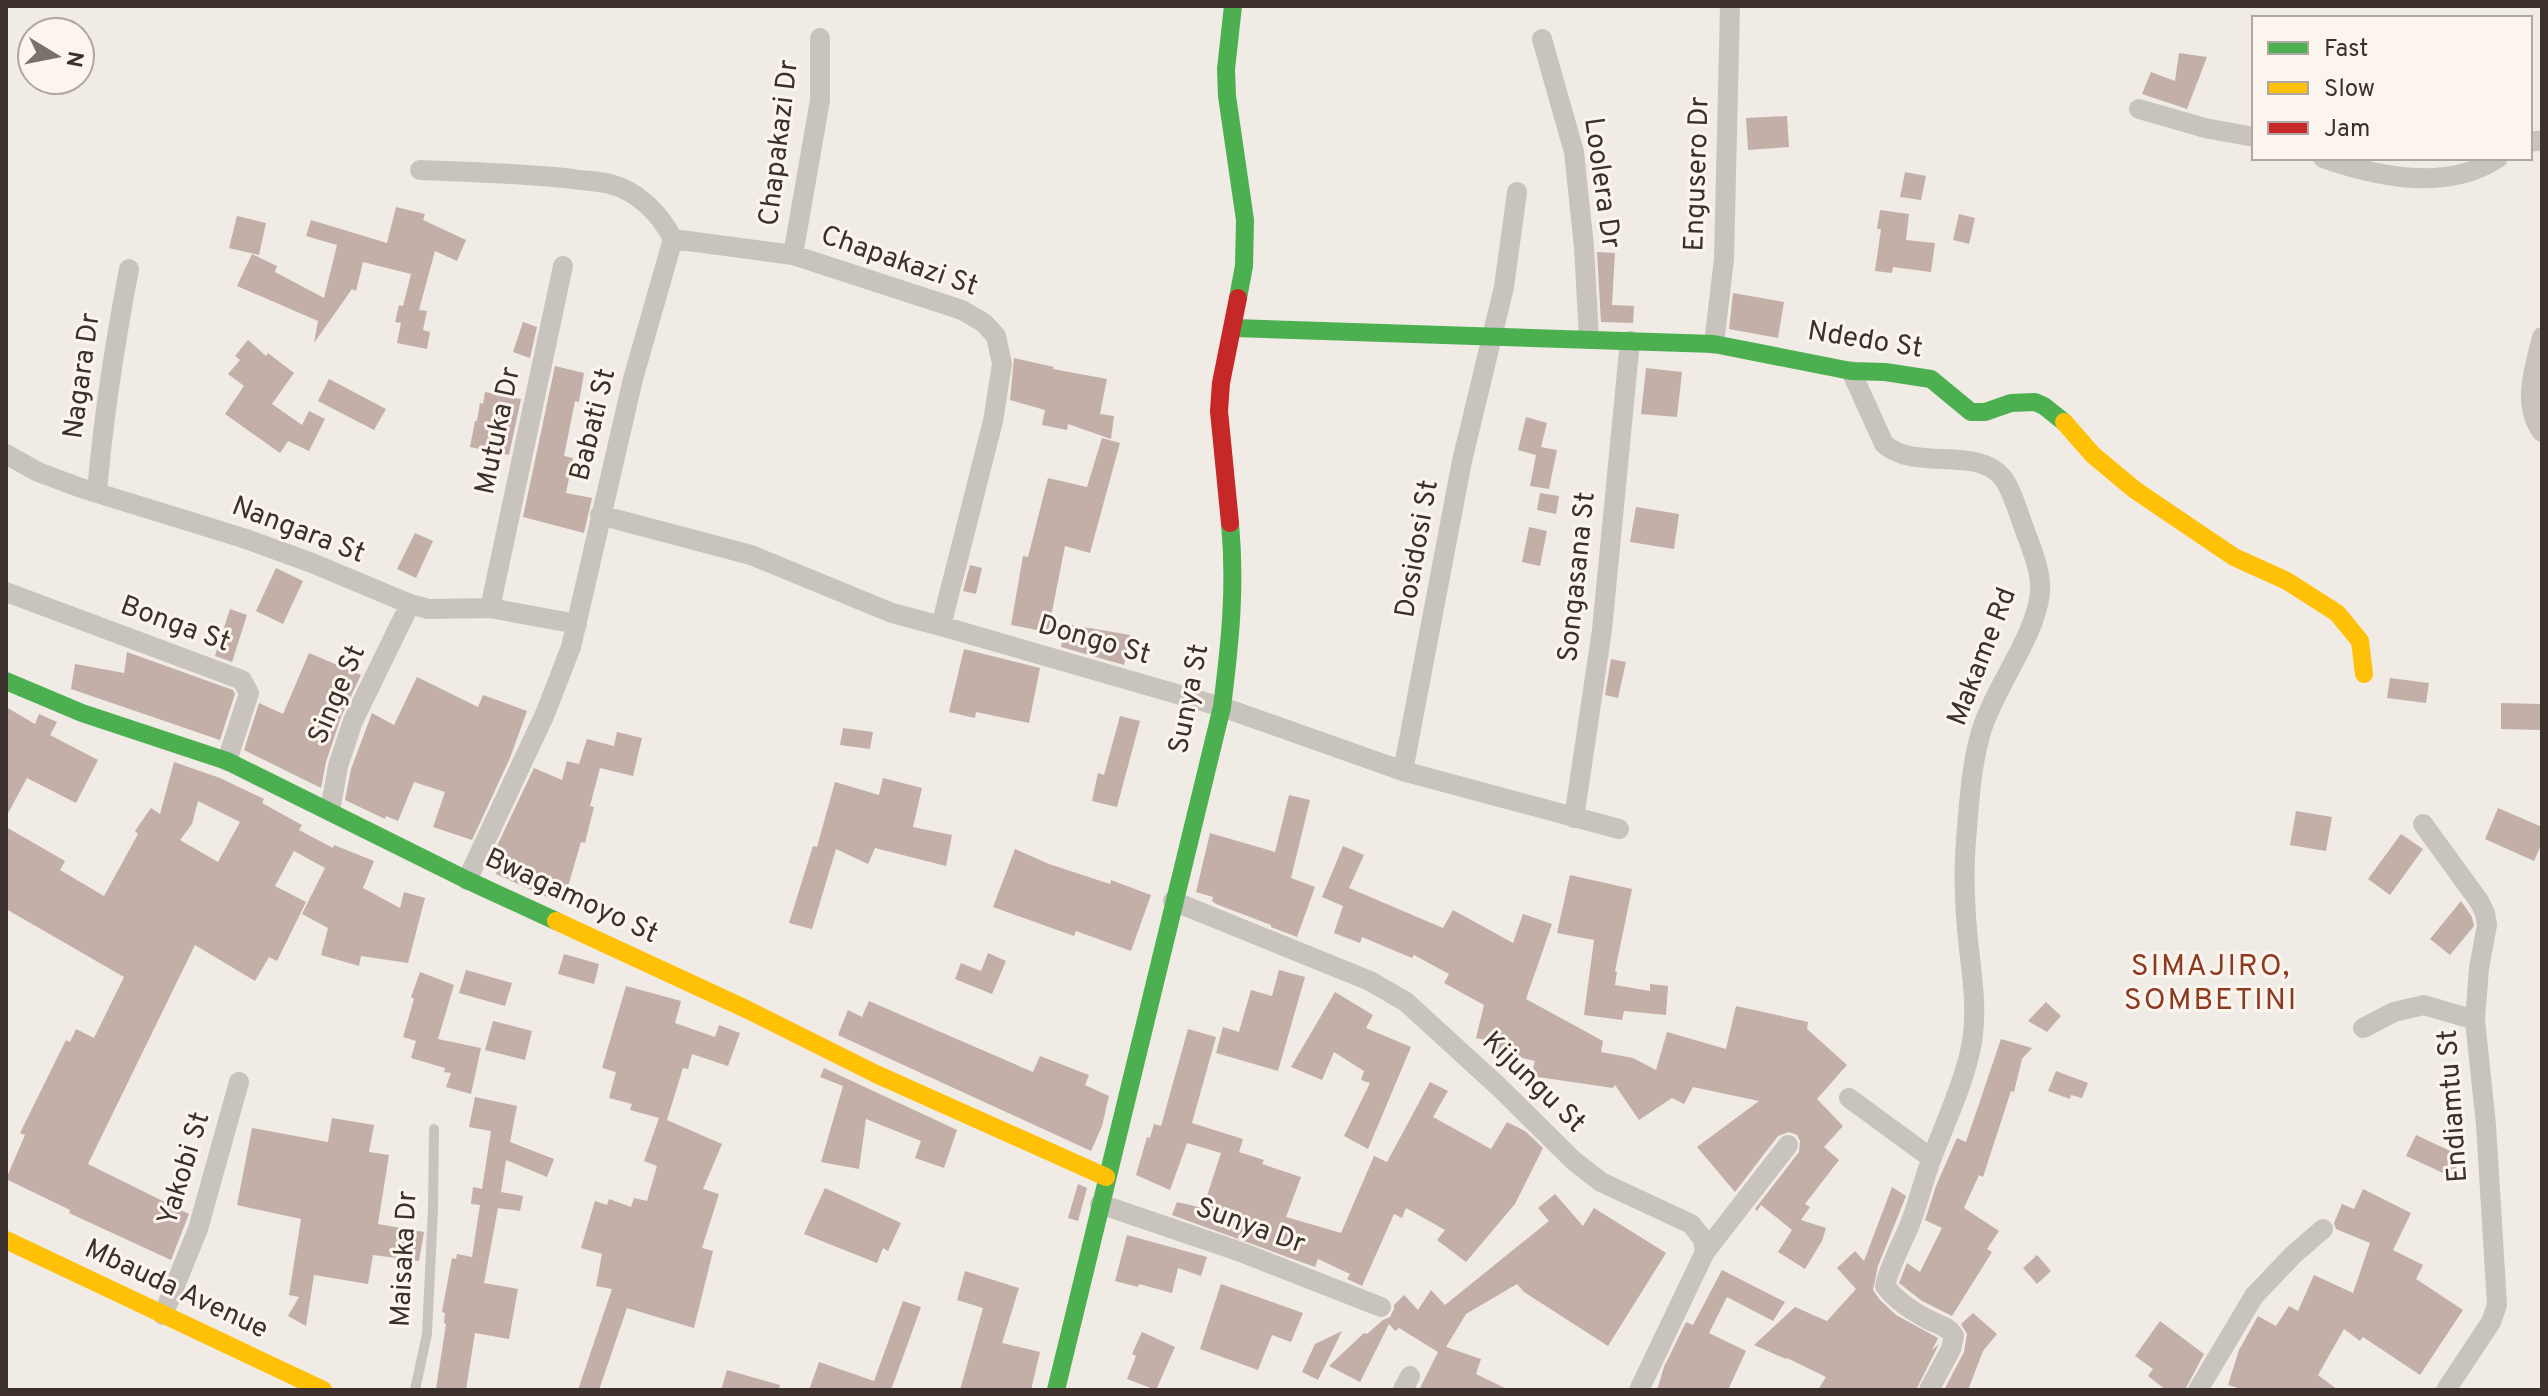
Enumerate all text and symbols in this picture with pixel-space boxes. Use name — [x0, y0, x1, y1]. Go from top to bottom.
north arrow — [16, 16, 96, 96]
legend — [2252, 16, 2532, 160]
text: Fast — [2324, 35, 2368, 65]
text: N — [59, 49, 88, 69]
street label: Chapakazi Dr — [752, 58, 808, 228]
text: Slow — [2324, 75, 2375, 105]
street label: Engusero Dr — [1677, 96, 1719, 252]
street label: Loolera Dr — [1574, 115, 1628, 251]
text: Jam — [2324, 115, 2370, 145]
street label: Chapakazi St — [816, 218, 982, 306]
street label: Nagara Dr — [56, 311, 110, 441]
street label: Ndedo St — [1805, 314, 1925, 368]
street label: Mutuka Dr — [468, 364, 530, 498]
street label: Babati St — [563, 365, 625, 485]
street label: Dosidosi St — [1388, 477, 1448, 621]
street label: Nangara St — [226, 489, 370, 573]
street label: Songasana St — [1551, 490, 1605, 664]
street label: Makame Rd — [1940, 583, 2026, 731]
street label: Bonga St — [115, 588, 235, 662]
street label: Dongo St — [1034, 608, 1154, 674]
street label: Singe St — [301, 640, 375, 750]
street label: Sunya St — [1162, 641, 1218, 757]
street label: Bwagamoyo St — [479, 841, 663, 953]
district label: SIMAJIRO, SOMBETINI — [2124, 949, 2298, 1020]
street label: Kijungu St — [1473, 1025, 1593, 1141]
street label: Endiamtu St — [2431, 1028, 2477, 1184]
street label: Yakobi St — [151, 1108, 219, 1230]
street label: Maisaka Dr — [383, 1190, 427, 1328]
street label: Sunya Dr — [1190, 1191, 1310, 1263]
street label: Mbauda Avenue — [78, 1232, 274, 1348]

